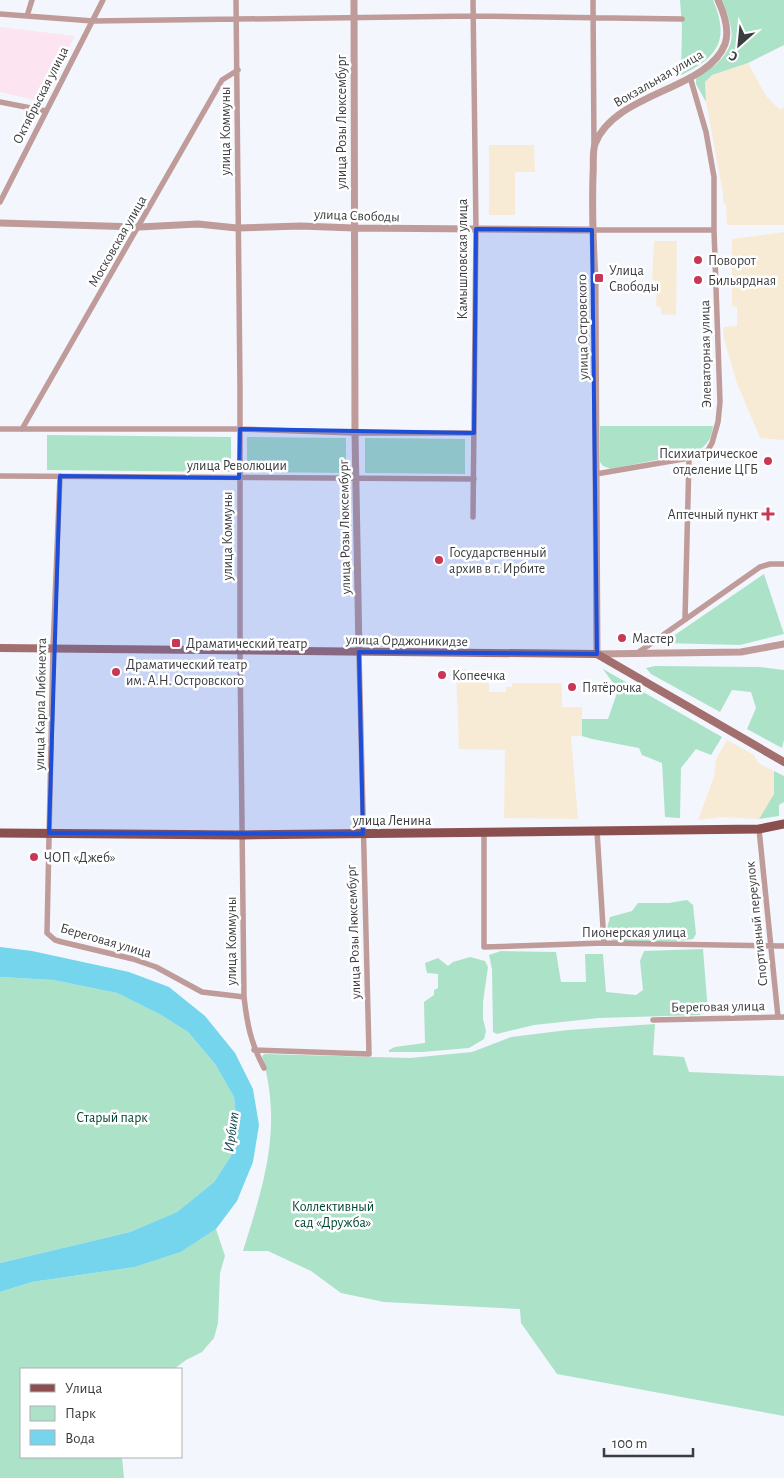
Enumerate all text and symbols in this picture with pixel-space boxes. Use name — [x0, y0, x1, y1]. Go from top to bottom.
north arrow — [714, 20, 764, 70]
street label: Октябрьская улица — [10, 44, 72, 146]
street label: Вокзальная улица — [611, 47, 706, 110]
text: С — [727, 48, 740, 64]
street label: улица Розы Люксембург — [335, 55, 349, 190]
street label: улица Коммуны — [219, 87, 233, 177]
street label: Московская улица — [86, 193, 150, 290]
street label: Камышловская улица — [456, 198, 470, 319]
street label: улица Свободы — [313, 207, 400, 224]
marker: Поворот — [692, 254, 704, 266]
place label: Поворот — [708, 254, 757, 268]
place label: Улица Свободы — [609, 264, 659, 294]
marker: Улица Свободы — [593, 272, 605, 284]
street label: улица Островского — [575, 274, 591, 381]
marker: Бильярдная — [692, 274, 704, 286]
place label: Бильярдная — [708, 274, 776, 288]
street label: Элеваторная улица — [698, 299, 714, 408]
place label: Психиатрическое отделение ЦГБ — [659, 447, 758, 477]
marker: Психиатрическое отделение ЦГБ — [762, 455, 774, 467]
street label: улица Революции — [186, 459, 287, 473]
street label: улица Розы Люксембург — [337, 459, 353, 595]
street label: улица Коммуны — [221, 492, 235, 582]
place label: Аптечный пункт — [668, 508, 759, 522]
marker: Аптечный пункт — [762, 508, 774, 520]
place label: Государственный архив в г. Ирбите — [449, 546, 547, 576]
marker: Государственный архив в г. Ирбите — [433, 554, 445, 566]
marker: Мастер — [616, 632, 628, 644]
place label: Мастер — [632, 632, 674, 646]
street label: улица Орджоникидзе — [345, 633, 468, 649]
street label: улица Карла Либкнехта — [33, 637, 49, 771]
marker: Драматический театр — [170, 637, 182, 649]
place label: Драматический театр — [186, 637, 307, 651]
place label: Драматический театр им. А.Н. Островского — [126, 658, 247, 688]
marker: Драматический театр им. А.Н. Островского — [110, 666, 122, 678]
marker: Копеечка — [436, 669, 448, 681]
place label: Копеечка — [452, 669, 506, 683]
marker: Пятёрочка — [566, 681, 578, 693]
place label: Пятёрочка — [582, 681, 642, 695]
street label: улица Ленина — [352, 814, 432, 828]
marker: ЧОП «Джеб» — [28, 851, 40, 863]
place label: ЧОП «Джеб» — [44, 851, 115, 865]
street label: Спортивный переулок — [743, 860, 771, 987]
street label: улица Розы Люксембург — [345, 864, 363, 1000]
street label: улица Коммуны — [225, 897, 239, 987]
street label: Береговая улица — [59, 921, 153, 961]
street label: Пионерская улица — [582, 926, 687, 940]
street label: Береговая улица — [671, 999, 766, 1015]
park label: Старый парк — [76, 1111, 148, 1125]
water label: Ирбит — [221, 1111, 242, 1153]
park label: Коллективный сад «Дружба» — [292, 1200, 374, 1230]
legend — [20, 1368, 182, 1458]
text: Улица — [65, 1381, 102, 1396]
text: Парк — [65, 1406, 96, 1421]
scale bar — [604, 1426, 693, 1458]
text: Вода — [65, 1431, 95, 1446]
text: 100 m — [612, 1436, 647, 1451]

